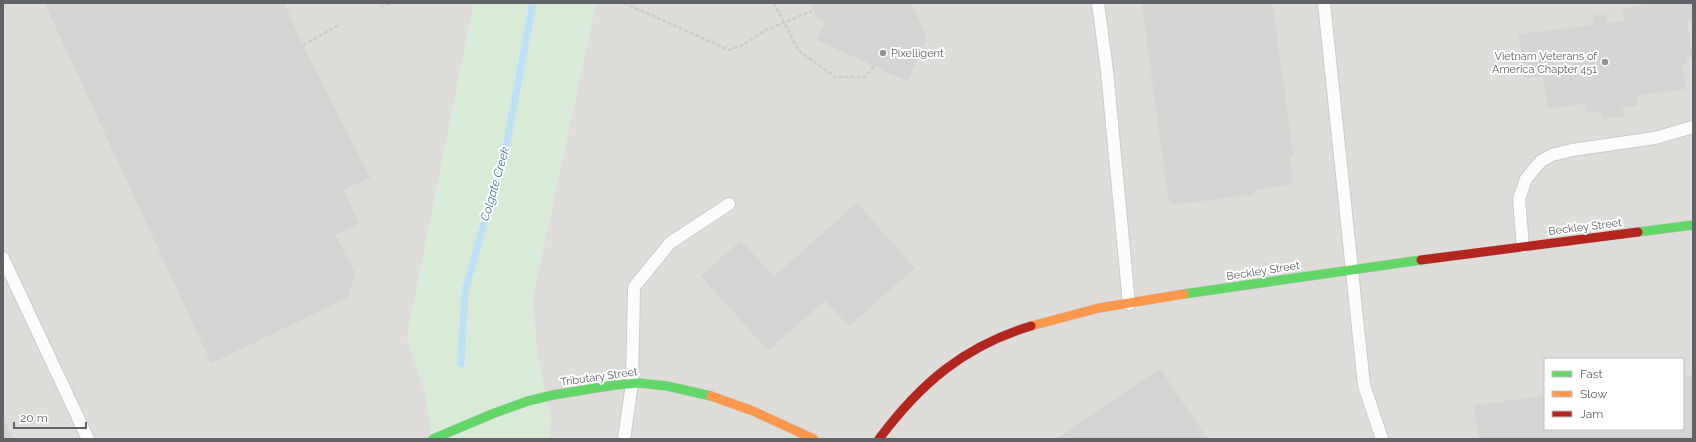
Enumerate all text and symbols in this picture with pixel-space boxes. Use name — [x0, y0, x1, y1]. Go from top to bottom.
place label: Pixelligent — [891, 47, 944, 60]
marker: Pixelligent — [878, 48, 888, 58]
place label: Vietnam Veterans of America Chapter 451 — [1492, 50, 1597, 76]
marker: Vietnam Veterans of America Chapter 451 — [1600, 57, 1610, 67]
water label: Colgate Creek — [478, 145, 512, 223]
street label: Beckley Street — [1548, 216, 1623, 238]
street label: Beckley Street — [1225, 259, 1301, 283]
legend — [1544, 358, 1684, 430]
street label: Tributary Street — [560, 365, 639, 389]
text: Fast — [1580, 367, 1603, 381]
text: Slow — [1580, 387, 1607, 401]
scale bar — [14, 404, 86, 430]
text: Jam — [1580, 407, 1603, 421]
text: 20 m — [20, 411, 48, 425]

